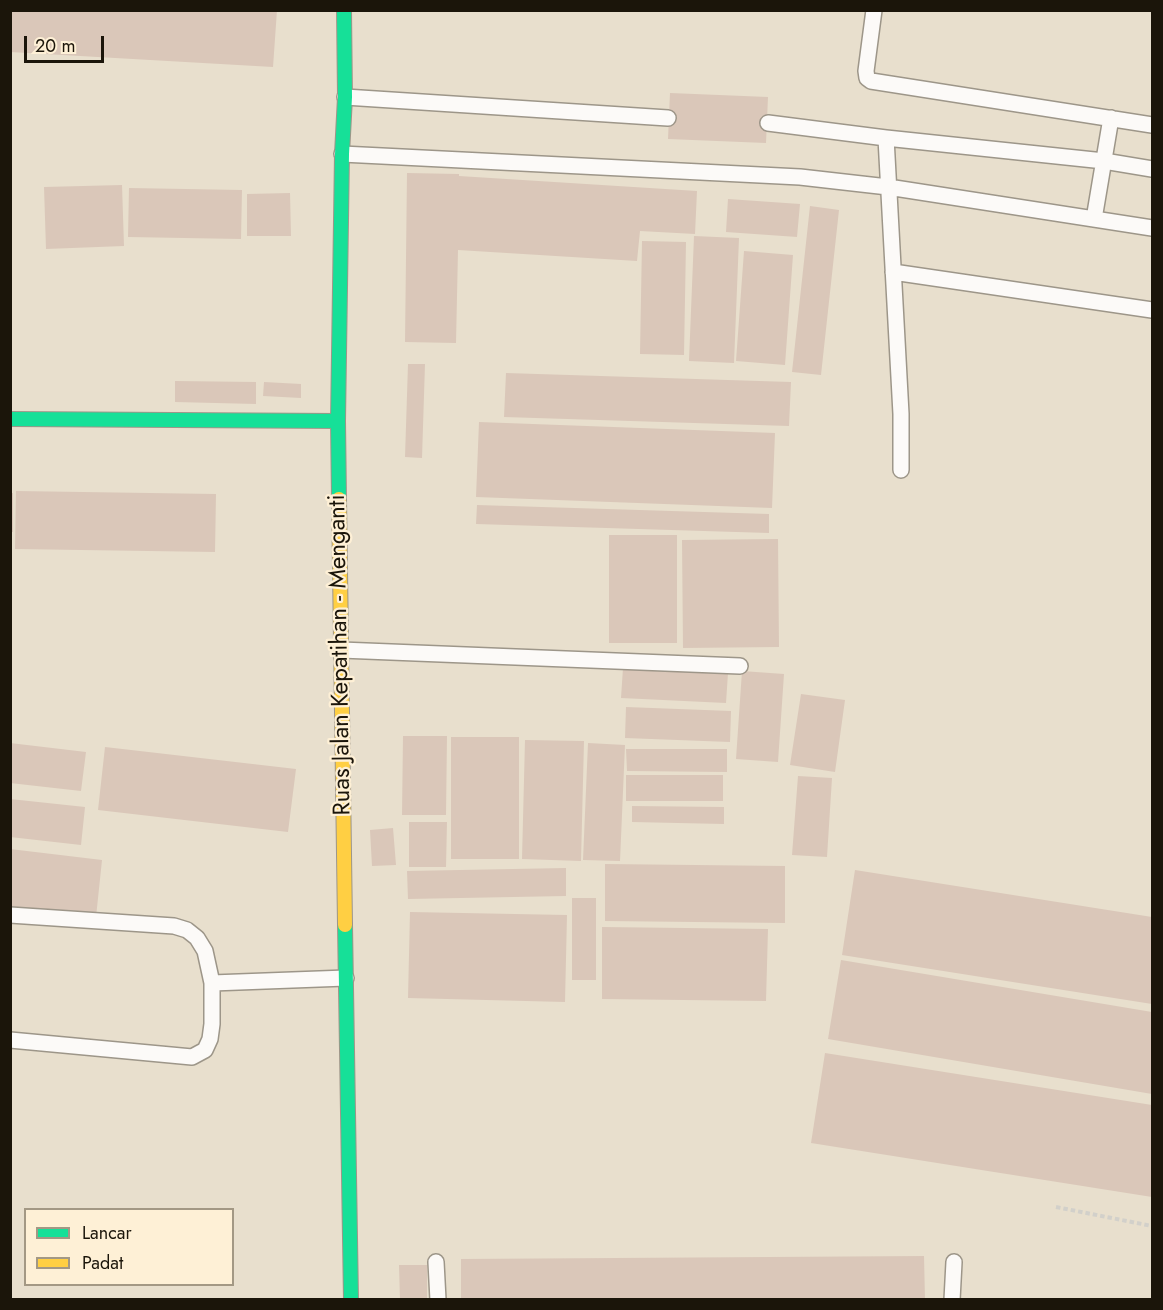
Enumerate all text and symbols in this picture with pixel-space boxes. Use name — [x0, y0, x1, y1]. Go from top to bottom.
scale bar — [27, 24, 106, 62]
text: 20 m — [35, 33, 75, 59]
street label: Ruas Jalan Kepatihan - Menganti — [324, 494, 358, 816]
legend — [24, 1208, 234, 1286]
text: Lancar — [82, 1220, 132, 1246]
text: Padat — [82, 1250, 123, 1276]

